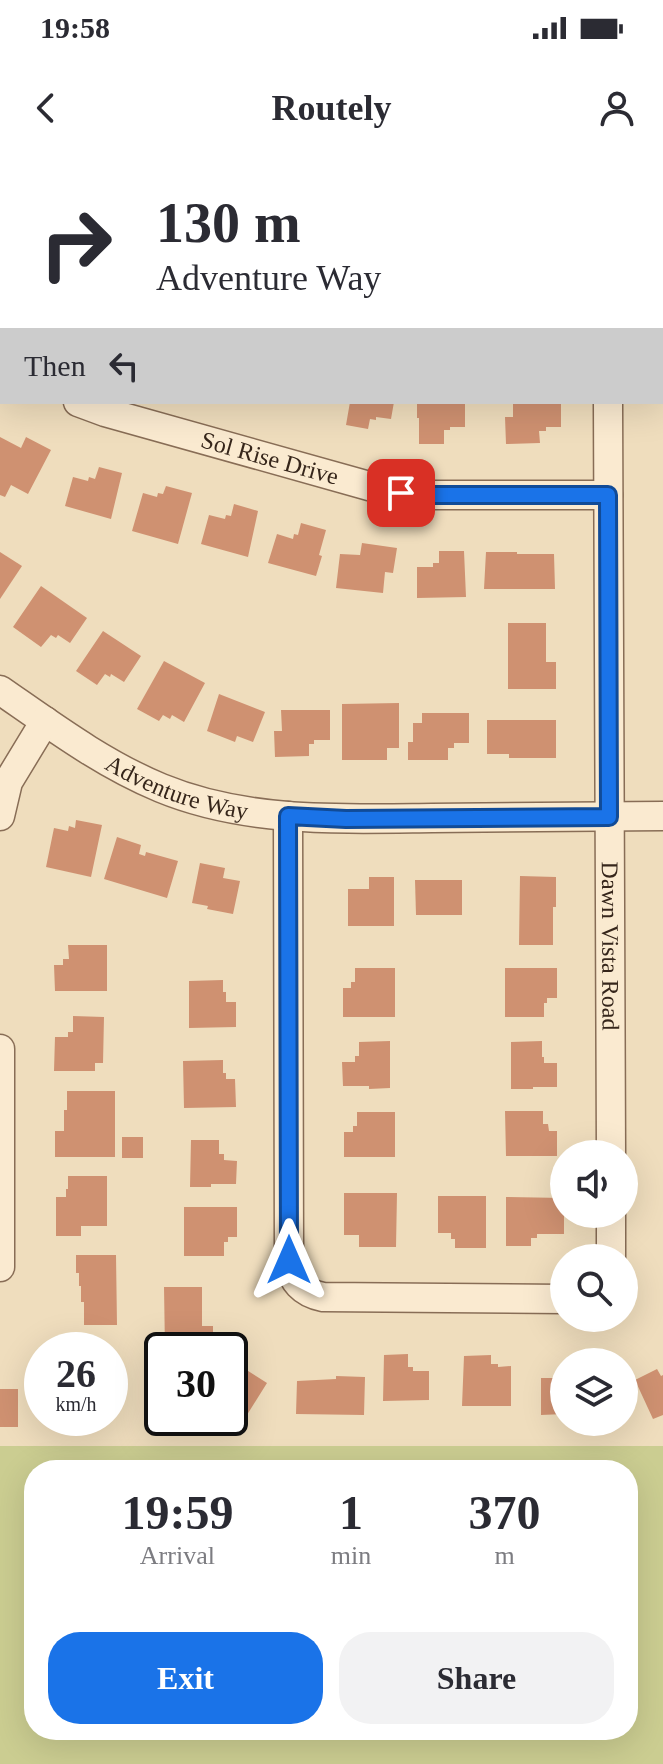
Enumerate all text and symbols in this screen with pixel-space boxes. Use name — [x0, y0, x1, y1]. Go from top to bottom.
text: 19:58 — [40, 11, 110, 44]
icon: back — [24, 86, 68, 130]
icon: person — [595, 86, 639, 130]
text: Routely — [272, 88, 392, 128]
icon: right — [24, 192, 128, 296]
text: 130 m — [156, 192, 301, 254]
text: Adventure Way — [156, 258, 381, 298]
icon: left — [102, 344, 146, 388]
text: Then — [24, 349, 86, 382]
street label: Sol Rise Drive — [198, 427, 341, 490]
pin — [367, 459, 435, 527]
icon: arrive — [379, 471, 423, 515]
street label: Adventure Way — [101, 750, 250, 824]
street label: Dawn Vista Road — [597, 862, 624, 1030]
map controls — [550, 1140, 638, 1436]
button: sound — [550, 1140, 638, 1228]
position arrow — [247, 1218, 331, 1302]
button: search — [550, 1244, 638, 1332]
speed limit sign: 30 — [144, 1332, 248, 1436]
button: layers — [550, 1348, 638, 1436]
text: 26 — [56, 1351, 96, 1396]
text: km/h — [55, 1393, 97, 1415]
text: 19:59 — [121, 1486, 233, 1539]
text: 1 — [339, 1486, 363, 1539]
text: 370 — [469, 1486, 541, 1539]
text: Arrival — [140, 1541, 215, 1570]
text: min — [331, 1541, 371, 1570]
text: m — [494, 1541, 515, 1570]
button: Exit — [48, 1632, 323, 1724]
button: Share — [339, 1632, 614, 1724]

